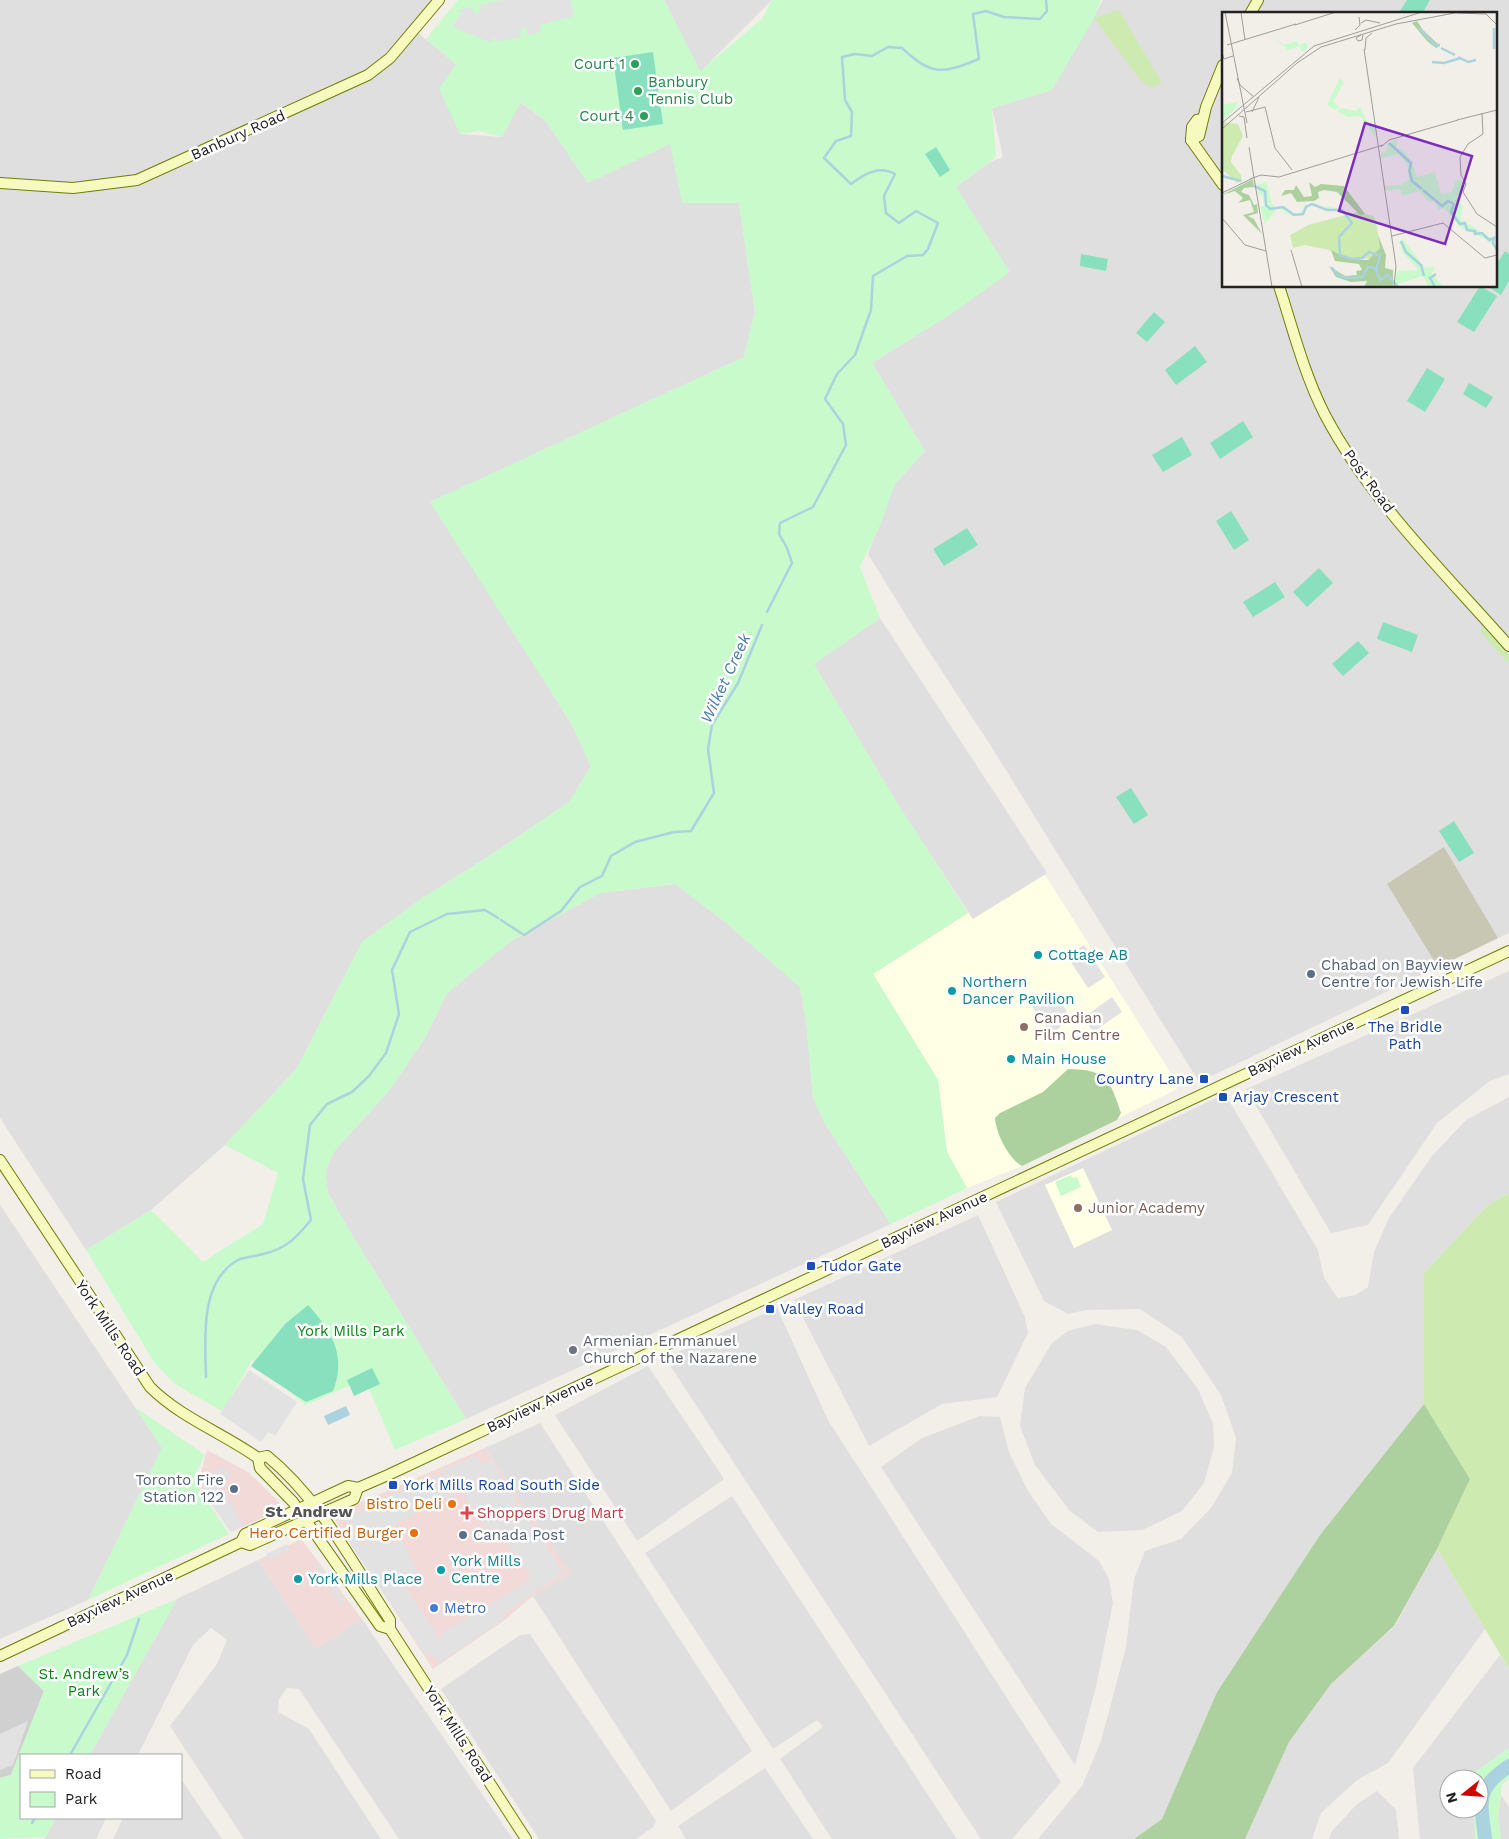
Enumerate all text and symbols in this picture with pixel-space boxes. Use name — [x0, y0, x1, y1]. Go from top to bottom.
inset map — [1222, 12, 1496, 288]
place label: Court 1 — [574, 55, 625, 73]
marker: Court 1 — [629, 58, 641, 70]
place label: Banbury Tennis Club — [648, 73, 733, 108]
marker: Banbury Tennis Club — [632, 85, 644, 97]
street label: Banbury Road — [188, 106, 288, 164]
place label: Court 4 — [579, 107, 634, 125]
marker: Court 4 — [638, 110, 650, 122]
street label: Post Road — [1340, 446, 1398, 516]
water label: Wilket Creek — [696, 629, 755, 726]
place label: Cottage AB — [1048, 946, 1128, 964]
marker: Cottage AB — [1032, 949, 1044, 961]
place label: Chabad on Bayview Centre for Jewish Life — [1321, 956, 1483, 991]
marker: Chabad on Bayview Centre for Jewish Life — [1305, 968, 1317, 980]
place label: Northern Dancer Pavilion — [962, 973, 1075, 1008]
marker: Northern Dancer Pavilion — [946, 985, 958, 997]
marker: The Bridle Path — [1399, 1004, 1411, 1016]
place label: Canadian Film Centre — [1034, 1009, 1120, 1044]
street label: Bayview Avenue — [1245, 1015, 1357, 1081]
place label: The Bridle Path — [1368, 1018, 1442, 1053]
marker: Canadian Film Centre — [1018, 1021, 1030, 1033]
place label: Main House — [1021, 1050, 1106, 1068]
marker: Main House — [1005, 1053, 1017, 1065]
place label: Country Lane — [1096, 1070, 1194, 1088]
marker: Country Lane — [1198, 1073, 1210, 1085]
place label: Arjay Crescent — [1233, 1088, 1340, 1106]
marker: Arjay Crescent — [1217, 1091, 1229, 1103]
street label: Bayview Avenue — [878, 1187, 990, 1253]
place label: Junior Academy — [1088, 1199, 1205, 1217]
marker: Junior Academy — [1072, 1202, 1084, 1214]
place label: Tudor Gate — [821, 1257, 902, 1275]
marker: Tudor Gate — [805, 1260, 817, 1272]
street label: York Mills Road — [71, 1277, 149, 1379]
place label: Valley Road — [780, 1300, 864, 1318]
marker: Valley Road — [764, 1303, 776, 1315]
park label: York Mills Park — [297, 1322, 405, 1340]
place label: Armenian Emmanuel Church of the Nazarene — [583, 1332, 757, 1367]
marker: Armenian Emmanuel Church of the Nazarene — [567, 1344, 579, 1356]
street label: Bayview Avenue — [484, 1371, 596, 1437]
place label: Toronto Fire Station 122 — [135, 1471, 224, 1506]
place label: York Mills Road South Side — [403, 1476, 600, 1494]
marker: York Mills Road South Side — [387, 1479, 399, 1491]
marker: Toronto Fire Station 122 — [228, 1483, 240, 1495]
place label: Bistro Deli — [366, 1495, 442, 1513]
marker: Bistro Deli — [446, 1498, 458, 1510]
district label: St. Andrew — [265, 1502, 353, 1521]
place label: Shoppers Drug Mart — [477, 1504, 624, 1522]
marker: Shoppers Drug Mart — [461, 1507, 473, 1519]
place label: Hero Certified Burger — [249, 1524, 404, 1542]
place label: Canada Post — [473, 1526, 565, 1544]
marker: Hero Certified Burger — [408, 1527, 420, 1539]
marker: Canada Post — [457, 1529, 469, 1541]
place label: York Mills Centre — [451, 1552, 521, 1587]
marker: York Mills Centre — [435, 1564, 447, 1576]
street label: Bayview Avenue — [64, 1566, 176, 1632]
place label: York Mills Place — [308, 1570, 422, 1588]
marker: York Mills Place — [292, 1573, 304, 1585]
place label: Metro — [444, 1599, 486, 1617]
marker: Metro — [428, 1602, 440, 1614]
park label: St. Andrew’s Park — [38, 1665, 130, 1700]
street label: York Mills Road — [420, 1682, 496, 1786]
legend — [20, 1754, 182, 1819]
text: Road — [65, 1765, 102, 1783]
north arrow — [1439, 1769, 1489, 1819]
text: Park — [65, 1790, 98, 1808]
text: N — [1442, 1791, 1461, 1805]

